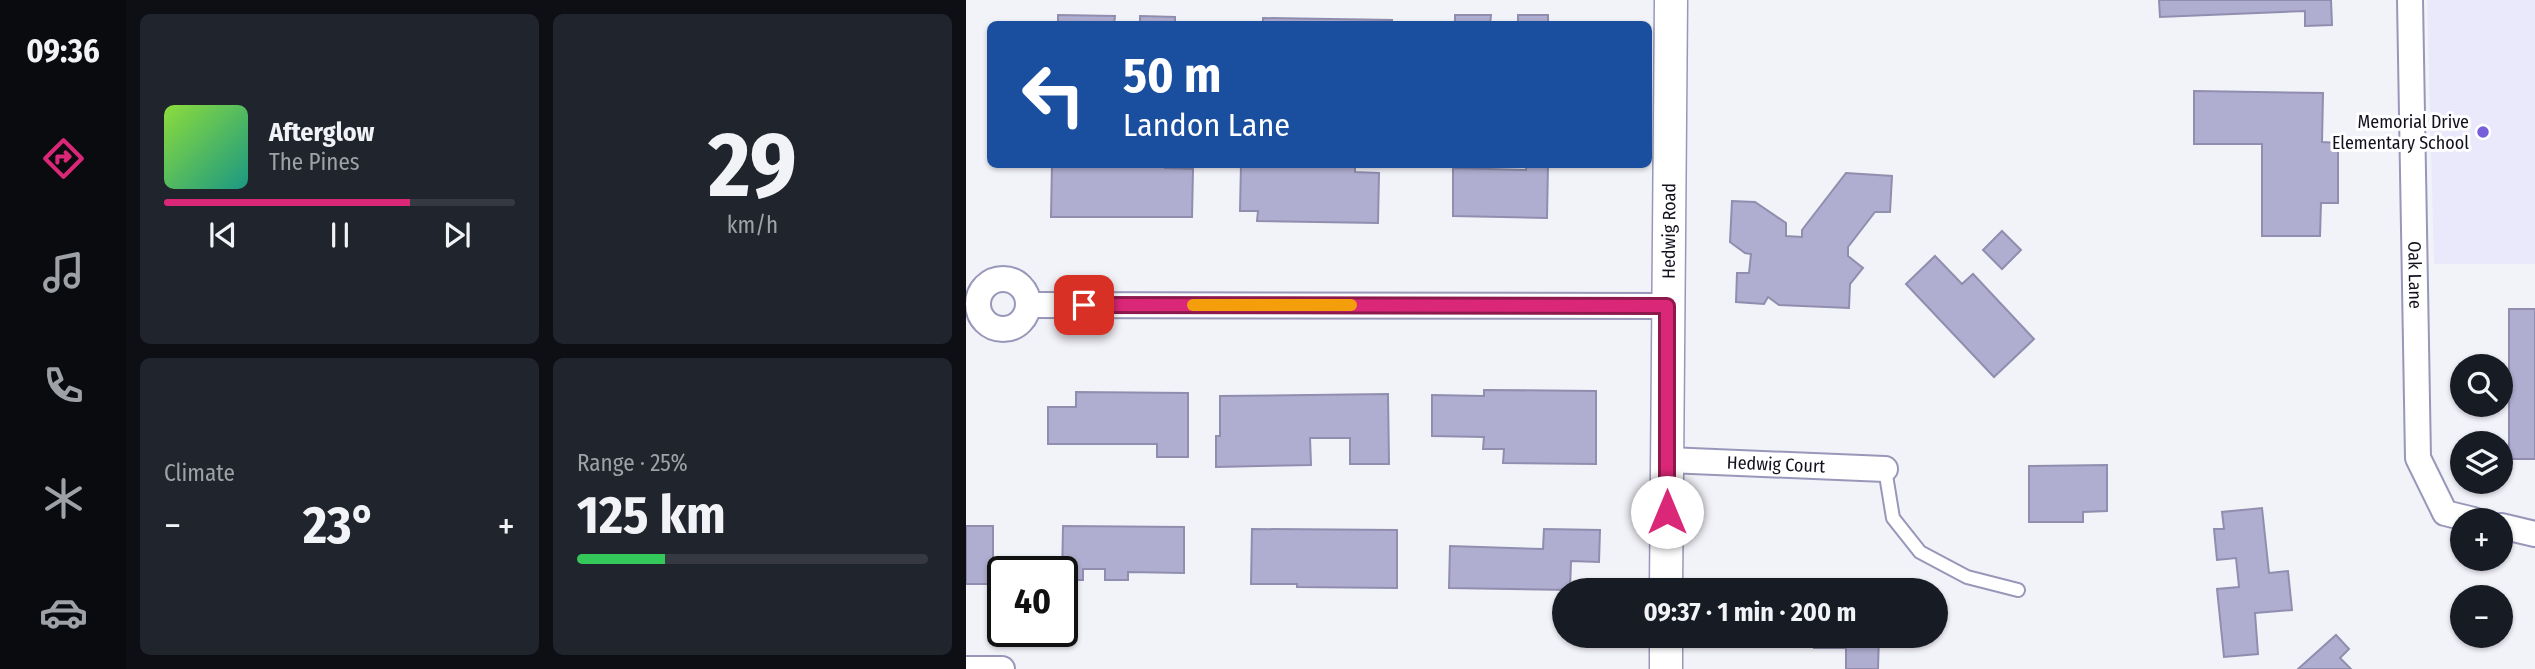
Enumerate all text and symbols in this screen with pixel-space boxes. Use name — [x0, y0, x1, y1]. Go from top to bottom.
text: 09:36 — [26, 32, 100, 70]
text: 50 m — [1123, 46, 1221, 105]
icon: left — [1008, 49, 1099, 140]
text: Landon Lane — [1123, 106, 1290, 144]
text: 29 — [708, 111, 797, 220]
place label: Memorial Drive Elementary School — [2332, 111, 2469, 154]
text: Afterglow — [269, 117, 374, 148]
marker: Memorial Drive Elementary School — [2475, 124, 2491, 140]
icon: directions — [39, 134, 88, 183]
text: The Pines — [269, 148, 360, 176]
street label: Hedwig Road — [1658, 183, 1680, 279]
text: km/h — [727, 211, 778, 239]
icon: previous — [204, 216, 242, 254]
icon: pause — [321, 216, 359, 254]
icon: next — [438, 216, 476, 254]
street label: Oak Lane — [2403, 241, 2426, 309]
icon: music — [39, 248, 88, 297]
pin — [1054, 275, 1114, 335]
icon: arrive — [1065, 286, 1103, 324]
map controls — [2450, 354, 2513, 648]
button: search — [2450, 354, 2513, 417]
icon: phone — [39, 361, 88, 410]
button: layers — [2450, 431, 2513, 494]
text: Range · 25% — [577, 449, 688, 477]
street label: Hedwig Court — [1726, 451, 1826, 478]
text: Climate — [164, 459, 235, 487]
icon: climate — [39, 474, 88, 523]
position arrow — [1630, 475, 1704, 549]
text: 125 km — [577, 484, 726, 547]
text: 23° — [303, 494, 376, 557]
text: − — [164, 503, 181, 549]
text: + — [498, 503, 515, 549]
button: + — [2450, 508, 2513, 571]
speed limit sign: 40 — [987, 556, 1078, 647]
button: − — [2450, 585, 2513, 648]
icon: car — [39, 588, 88, 637]
text: 09:37 · 1 min · 200 m — [1644, 597, 1856, 628]

